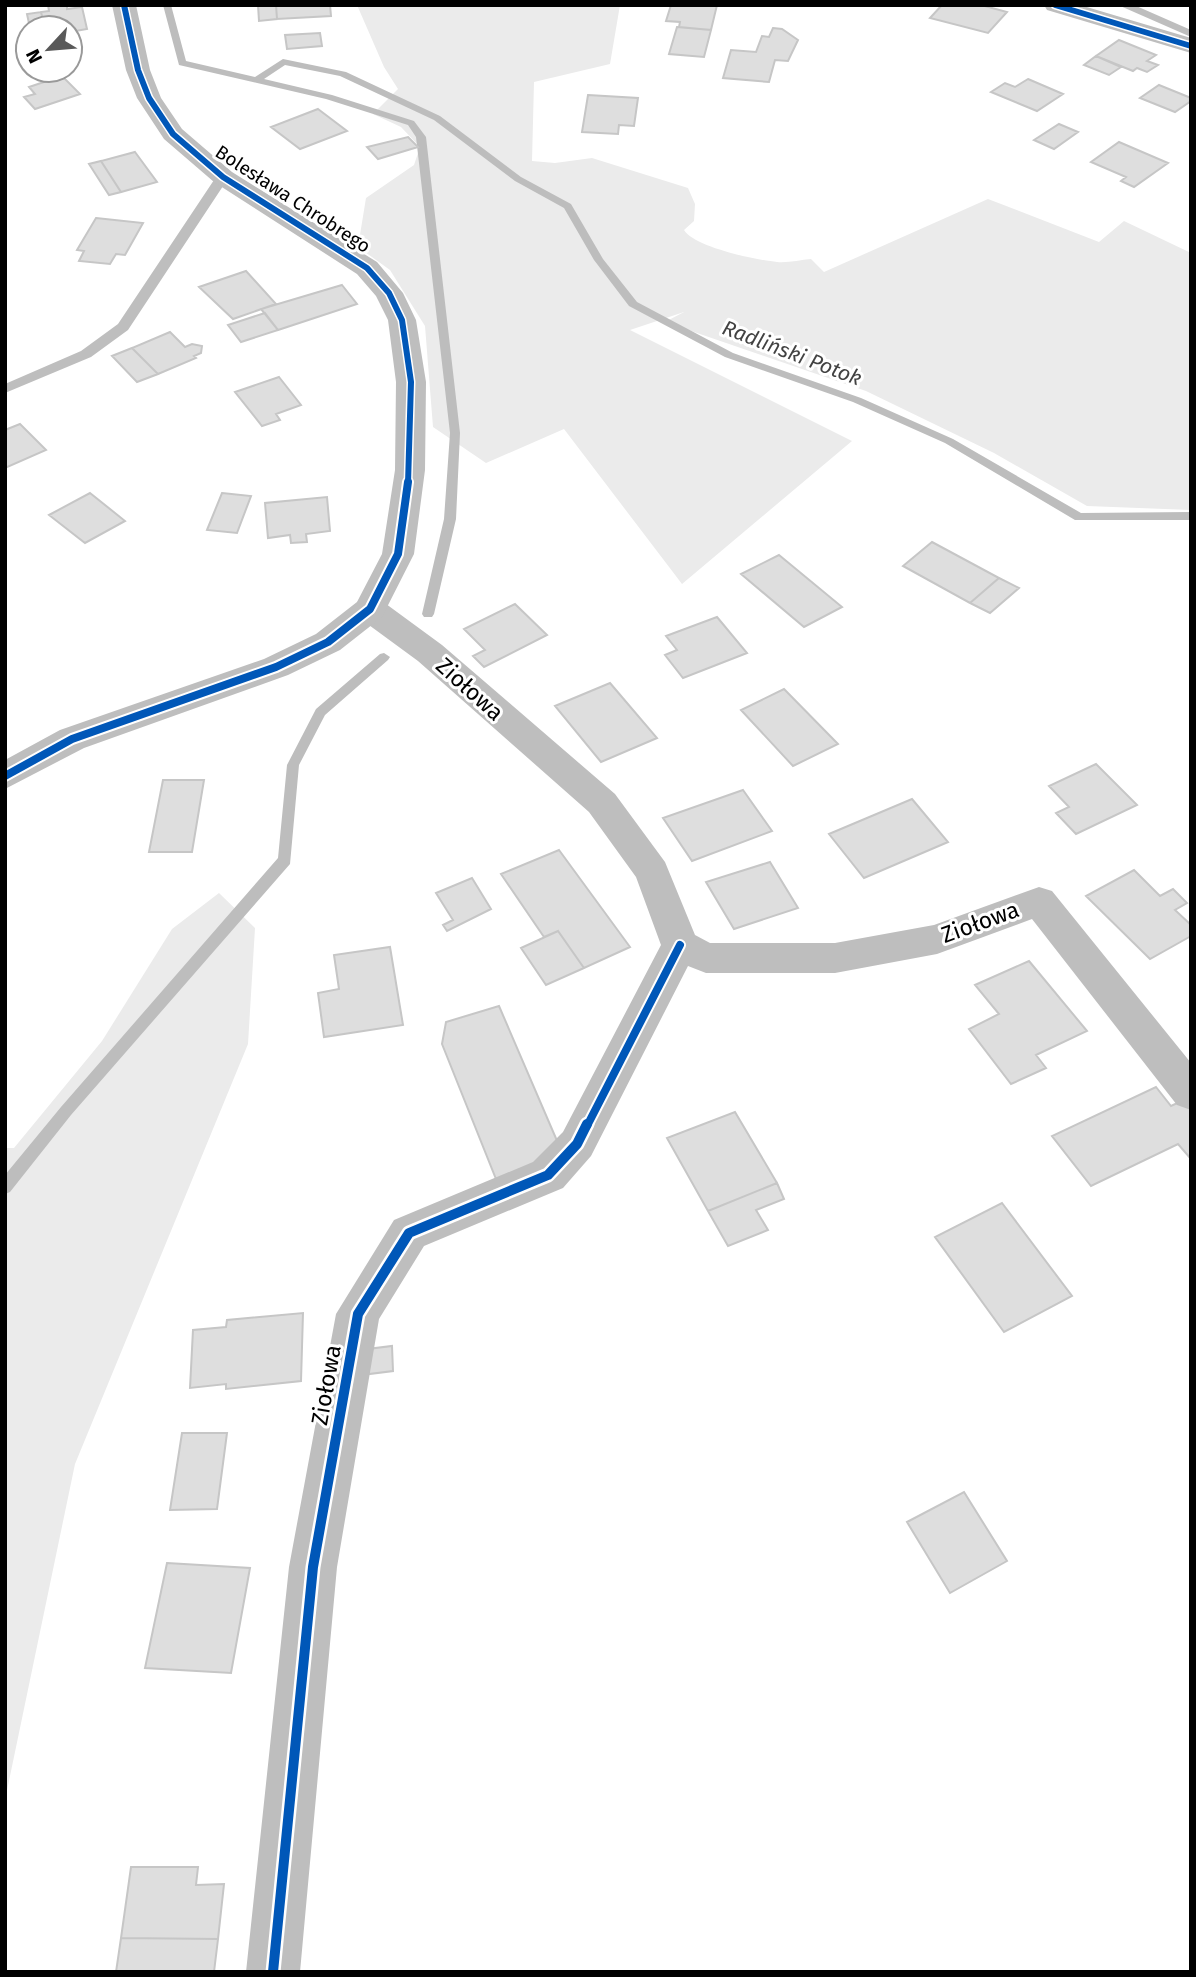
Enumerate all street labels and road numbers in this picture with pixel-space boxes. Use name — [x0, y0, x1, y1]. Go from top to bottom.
street label: Bolesława Chrobrego — [211, 140, 375, 258]
street label: Ziołowa — [431, 651, 509, 727]
street label: Ziołowa — [937, 895, 1023, 949]
street label: Ziołowa — [305, 1343, 347, 1427]

